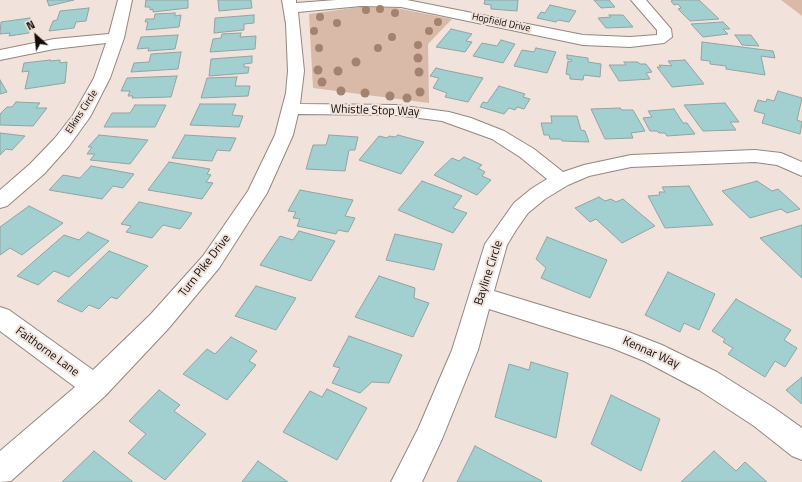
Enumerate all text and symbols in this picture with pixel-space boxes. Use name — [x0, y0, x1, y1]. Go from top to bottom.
street label: Hopfield Drive — [471, 11, 531, 35]
north arrow — [16, 16, 56, 56]
text: N — [24, 16, 38, 34]
street label: Elkins Circle — [63, 88, 101, 136]
street label: Whistle Stop Way — [330, 102, 420, 120]
street label: Turn Pike Drive — [176, 232, 234, 300]
street label: Bayline Circle — [472, 239, 506, 307]
street label: Faithorne Lane — [12, 324, 82, 380]
street label: Kennar Way — [620, 334, 682, 372]

